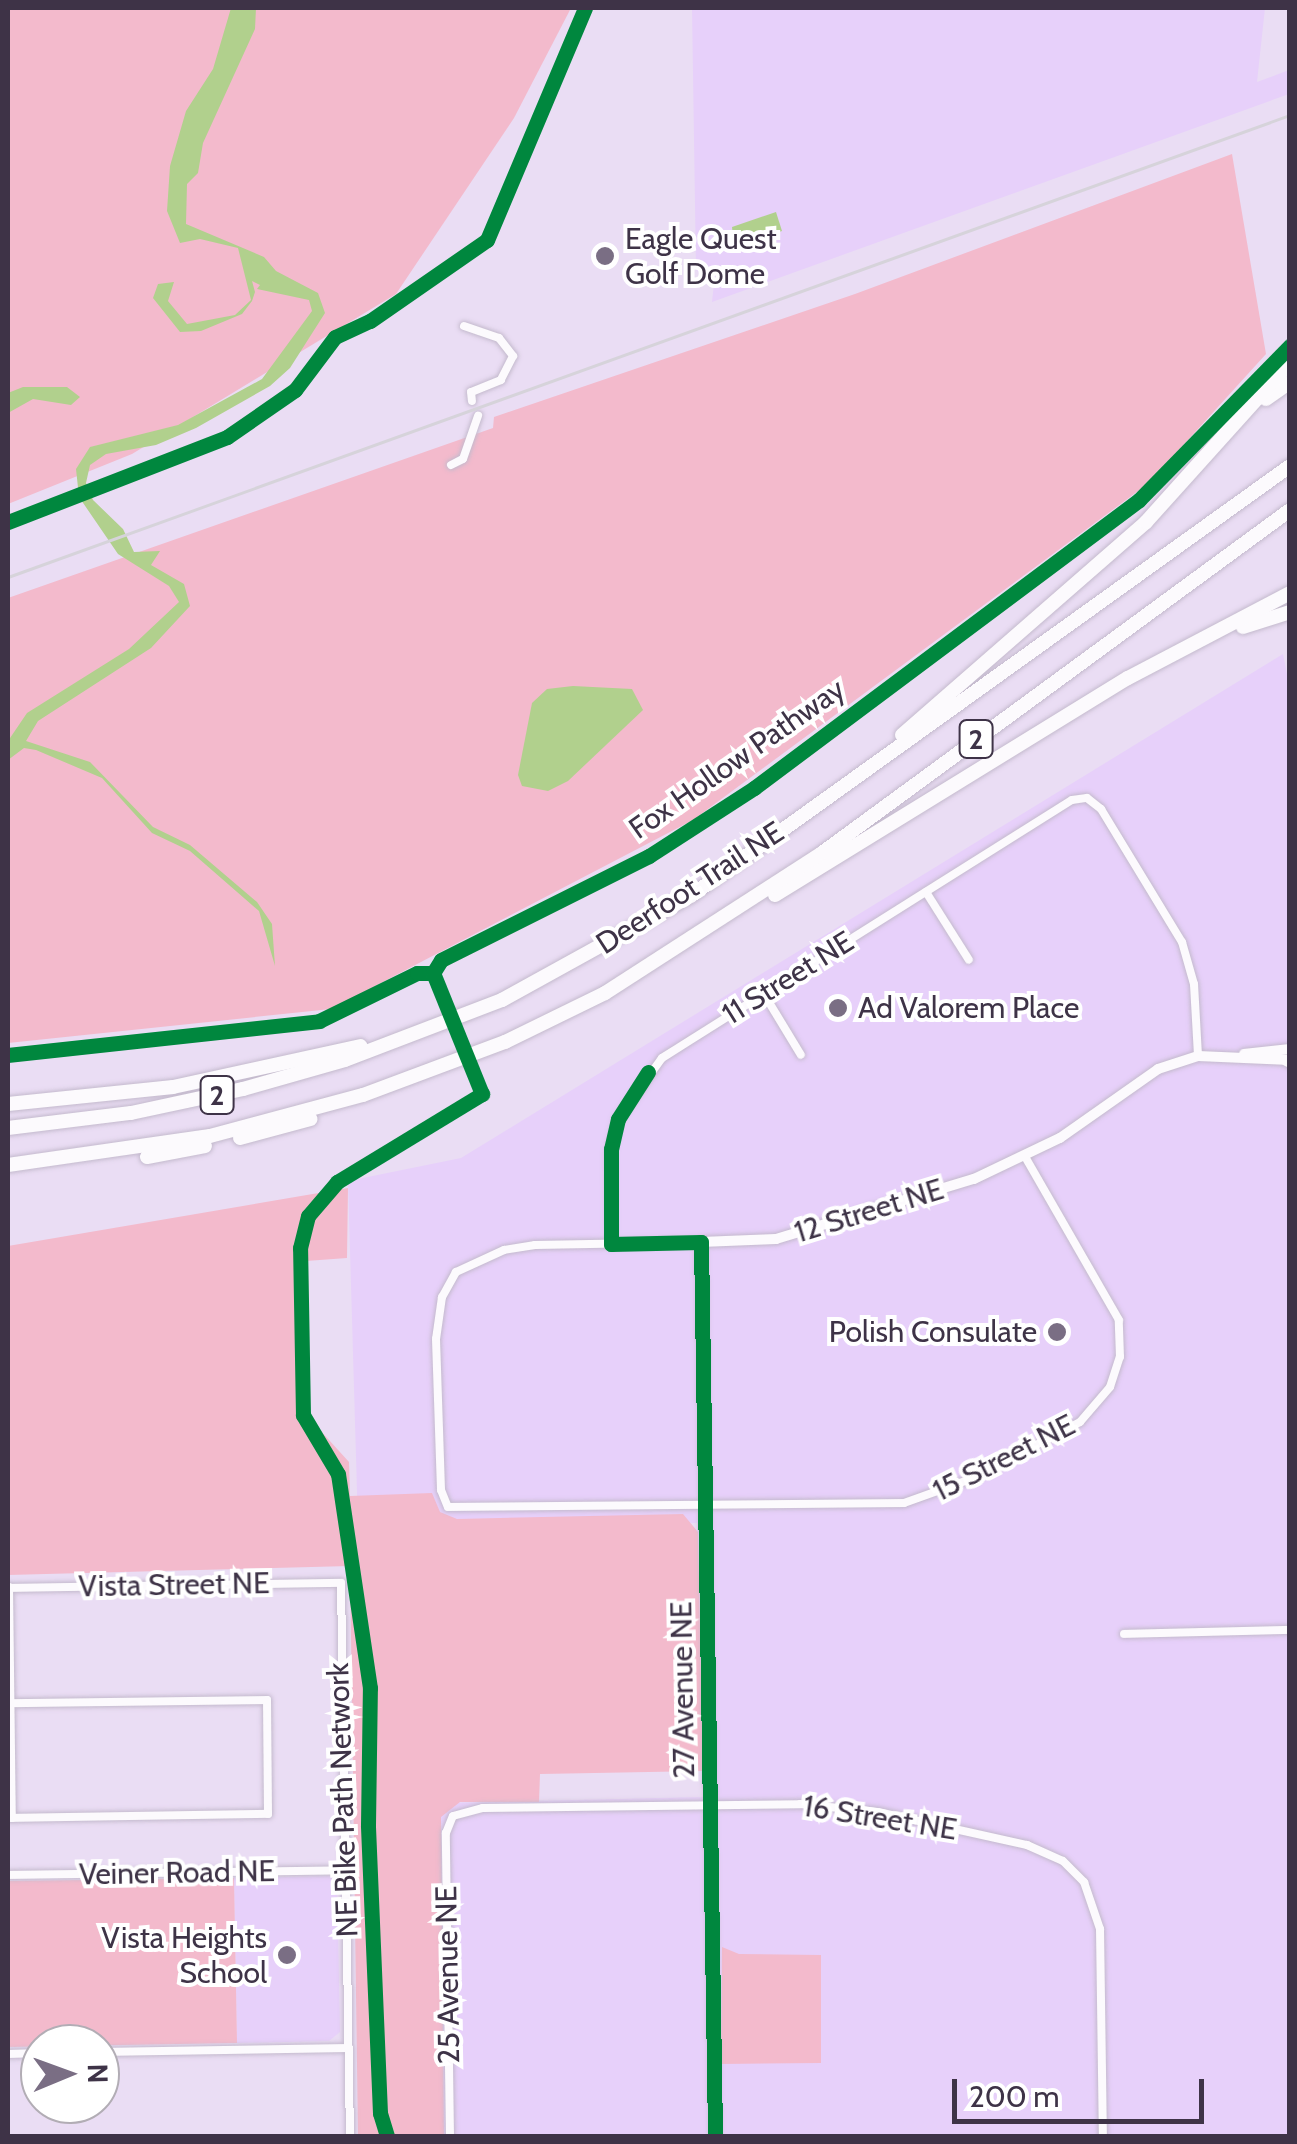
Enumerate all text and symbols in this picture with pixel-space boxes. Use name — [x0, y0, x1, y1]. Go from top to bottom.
place label: Eagle Quest Golf Dome — [625, 221, 777, 292]
marker: Eagle Quest Golf Dome — [594, 245, 616, 267]
street label: Fox Hollow Pathway — [622, 671, 852, 847]
road number: 2 — [958, 716, 994, 762]
street label: Deerfoot Trail NE — [590, 814, 790, 962]
street label: 11 Street NE — [716, 924, 860, 1032]
place label: Ad Valorem Place — [858, 990, 1079, 1026]
marker: Ad Valorem Place — [827, 997, 849, 1019]
road number: 2 — [200, 1072, 234, 1118]
street label: 12 Street NE — [790, 1171, 948, 1251]
place label: Polish Consulate — [829, 1314, 1037, 1350]
marker: Polish Consulate — [1046, 1321, 1068, 1343]
street label: 15 Street NE — [927, 1407, 1081, 1509]
street label: Vista Street NE — [78, 1565, 270, 1605]
street label: 27 Avenue NE — [663, 1601, 703, 1779]
street label: NE Bike Path Network — [320, 1662, 366, 1938]
street label: 16 Street NE — [801, 1788, 959, 1848]
street label: Veiner Road NE — [79, 1853, 275, 1893]
street label: 25 Avenue NE — [428, 1886, 468, 2064]
place label: Vista Heights School — [101, 1920, 267, 1990]
marker: Vista Heights School — [276, 1944, 298, 1966]
north arrow — [20, 2024, 120, 2124]
scale bar — [957, 2059, 1210, 2121]
text: N — [81, 2063, 115, 2084]
text: 200 m — [969, 2078, 1060, 2115]

